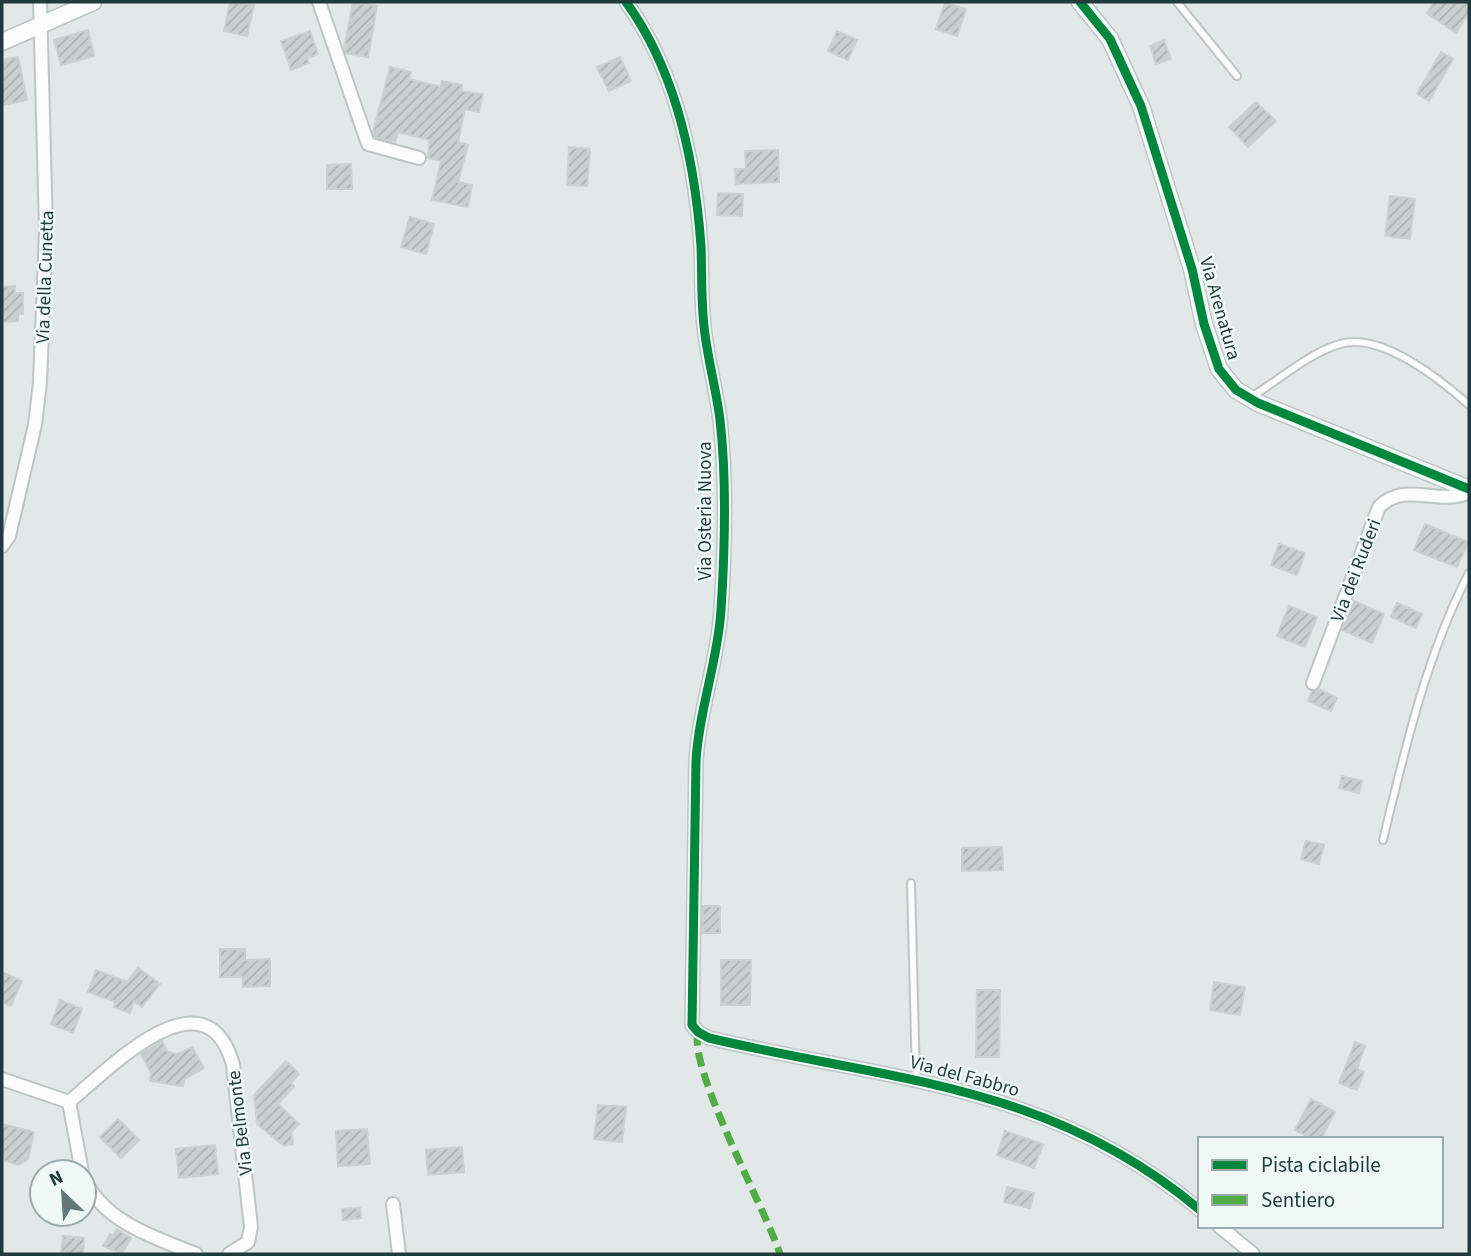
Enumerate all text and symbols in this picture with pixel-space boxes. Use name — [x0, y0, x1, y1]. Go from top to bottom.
street label: Via della Cunetta — [30, 210, 61, 344]
street label: Via Arenatura — [1192, 254, 1247, 363]
street label: Via Osteria Nuova — [692, 441, 719, 581]
street label: Via dei Ruderi — [1324, 515, 1388, 626]
street label: Via del Fabbro — [907, 1049, 1022, 1104]
street label: Via Belmonte — [221, 1069, 260, 1177]
legend — [1198, 1137, 1443, 1228]
text: Pista ciclabile — [1261, 1150, 1381, 1180]
north arrow — [28, 1158, 98, 1228]
text: N — [45, 1164, 68, 1194]
text: Sentiero — [1261, 1185, 1335, 1215]

